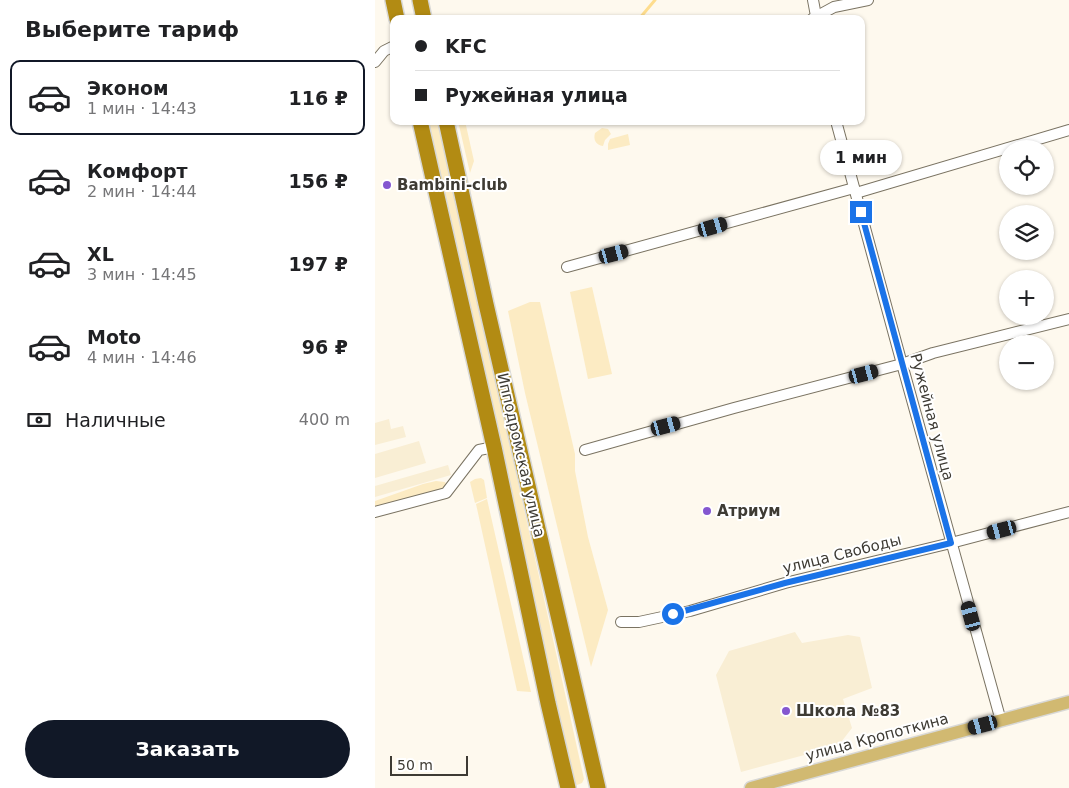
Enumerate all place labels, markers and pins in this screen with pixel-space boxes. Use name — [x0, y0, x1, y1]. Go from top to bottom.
place label: Bambini-club — [397, 176, 508, 194]
marker: Bambini-club — [381, 179, 393, 191]
place label: Атриум — [717, 502, 781, 520]
marker: Атриум — [701, 505, 713, 517]
place label: Школа №83 — [796, 702, 900, 720]
marker: Школа №83 — [780, 705, 792, 717]

